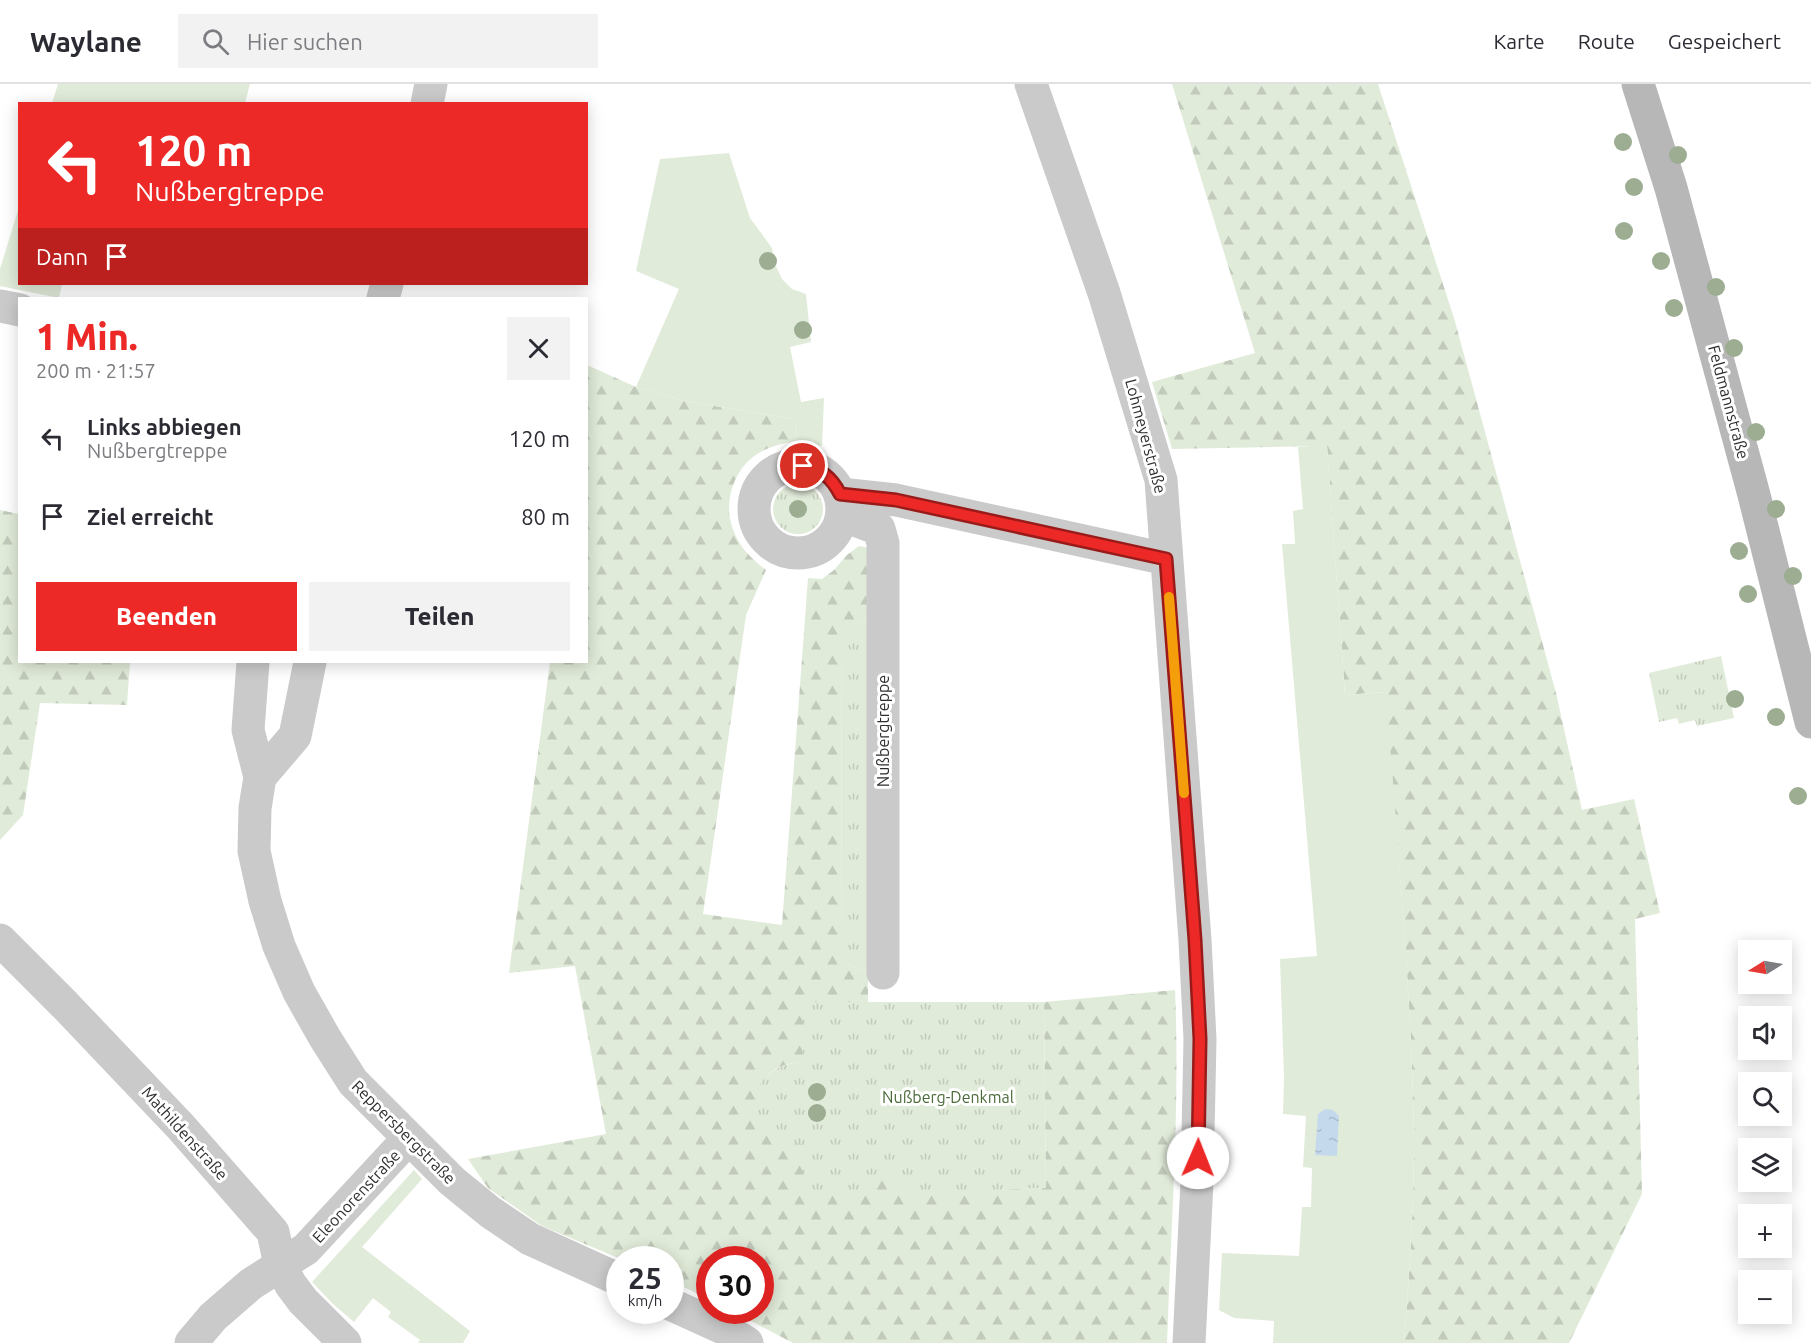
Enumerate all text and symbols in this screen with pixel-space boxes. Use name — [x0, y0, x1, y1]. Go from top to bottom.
search box — [178, 14, 598, 68]
icon: search — [199, 25, 232, 58]
text: Waylane — [30, 26, 142, 57]
text: Hier suchen — [247, 29, 363, 54]
text: Karte — [1493, 29, 1545, 53]
text: Route — [1578, 29, 1635, 53]
text: Gespeichert — [1668, 29, 1781, 53]
icon: left — [36, 126, 114, 204]
text: 120 m — [135, 127, 252, 174]
text: Nußbergtreppe — [135, 176, 325, 206]
icon: arrive — [100, 240, 133, 273]
text: Dann — [36, 244, 88, 269]
text: 1 Min. — [36, 316, 138, 357]
button: close — [507, 317, 570, 380]
street label: Feldmannstraße — [1705, 343, 1753, 461]
text: 200 m · 21:57 — [36, 359, 156, 382]
street label: Lohmeyerstraße — [1122, 377, 1170, 495]
text: Links abbiegen — [87, 414, 242, 439]
icon: left — [36, 422, 69, 455]
text: 120 m — [509, 426, 570, 451]
text: Nußbergtreppe — [87, 439, 227, 462]
pin — [777, 440, 828, 491]
icon: arrive — [786, 449, 819, 482]
icon: arrive — [36, 500, 69, 533]
text: Ziel erreicht — [87, 504, 214, 529]
text: 80 m — [521, 504, 570, 529]
button: Beenden — [36, 582, 297, 651]
button: Teilen — [309, 582, 570, 651]
street label: Nußbergtreppe — [874, 675, 892, 787]
north arrow — [1738, 940, 1792, 994]
map controls — [1738, 940, 1792, 1324]
button: sound — [1738, 1006, 1792, 1060]
button: search — [1738, 1072, 1792, 1126]
street label: Reppersbergstraße — [349, 1077, 459, 1187]
street label: Mathildenstraße — [139, 1083, 231, 1183]
park label: Nußberg-Denkmal — [882, 1088, 1014, 1106]
position arrow — [1166, 1126, 1230, 1190]
button: layers — [1738, 1138, 1792, 1192]
street label: Eleonorenstraße — [309, 1146, 403, 1246]
button: + — [1738, 1204, 1792, 1258]
speed limit sign: 30 — [696, 1246, 774, 1324]
text: 25 — [628, 1261, 662, 1295]
button: − — [1738, 1270, 1792, 1324]
text: km/h — [628, 1292, 662, 1309]

